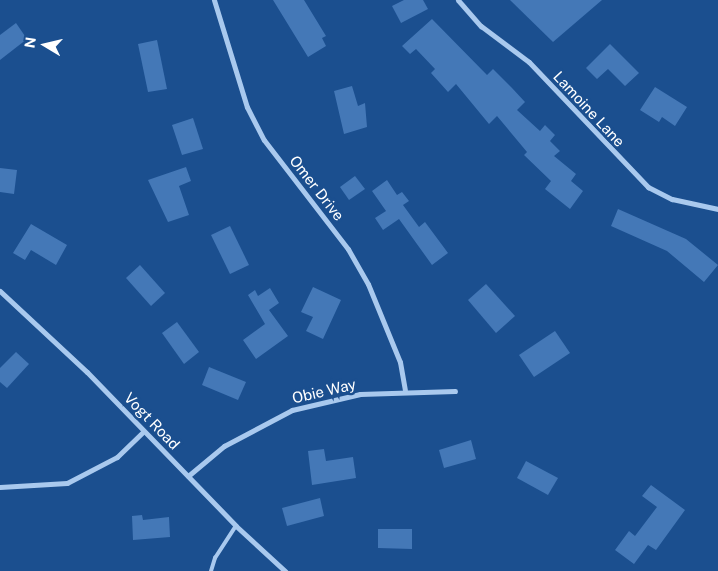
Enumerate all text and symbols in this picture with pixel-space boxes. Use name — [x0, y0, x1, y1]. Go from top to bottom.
north arrow — [20, 20, 70, 70]
text: N — [21, 36, 39, 49]
street label: Lamoine Lane — [549, 68, 629, 150]
street label: Omer Drive — [286, 152, 348, 224]
street label: Obie Way — [290, 375, 358, 407]
street label: Vogt Road — [120, 389, 184, 453]

